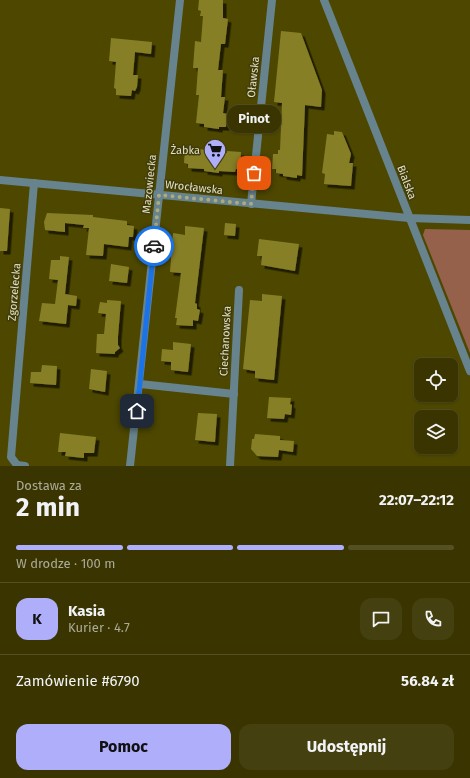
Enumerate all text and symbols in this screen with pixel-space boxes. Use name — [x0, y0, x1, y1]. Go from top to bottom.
street label: Oławska — [245, 56, 262, 98]
callout: Pinot — [227, 105, 281, 133]
text: Pinot — [238, 111, 270, 126]
supermarket icon: Żabka — [202, 137, 228, 170]
place label: Żabka — [170, 143, 200, 157]
street label: Mazowiecka — [140, 154, 159, 214]
pin — [237, 156, 271, 190]
icon: bag — [243, 162, 265, 184]
street label: Bialska — [394, 163, 419, 201]
street label: Wrocławska — [164, 178, 224, 197]
courier — [134, 226, 174, 266]
icon: car — [143, 235, 165, 257]
street label: Zgorzelecka — [5, 262, 24, 322]
street label: Ciechanowska — [217, 306, 234, 376]
map controls — [414, 358, 458, 454]
button: locate — [414, 358, 458, 402]
pin — [120, 394, 154, 428]
icon: home — [126, 400, 148, 422]
button: layers — [414, 410, 458, 454]
text: Dostawa za — [16, 478, 82, 493]
text: 22:07–22:12 — [379, 491, 454, 509]
text: 2 min — [16, 492, 80, 523]
text: W drodze · 100 m — [16, 556, 115, 571]
button: chat — [360, 598, 402, 640]
button: phone — [412, 598, 454, 640]
text: Kasia — [68, 602, 105, 620]
text: K — [32, 610, 42, 628]
text: Kurier · 4.7 — [68, 620, 130, 635]
text: Zamówienie #6790 — [16, 672, 140, 690]
text: 56.84 zł — [401, 672, 454, 690]
button: Pomoc — [16, 724, 231, 770]
button: Udostępnij — [239, 724, 454, 770]

